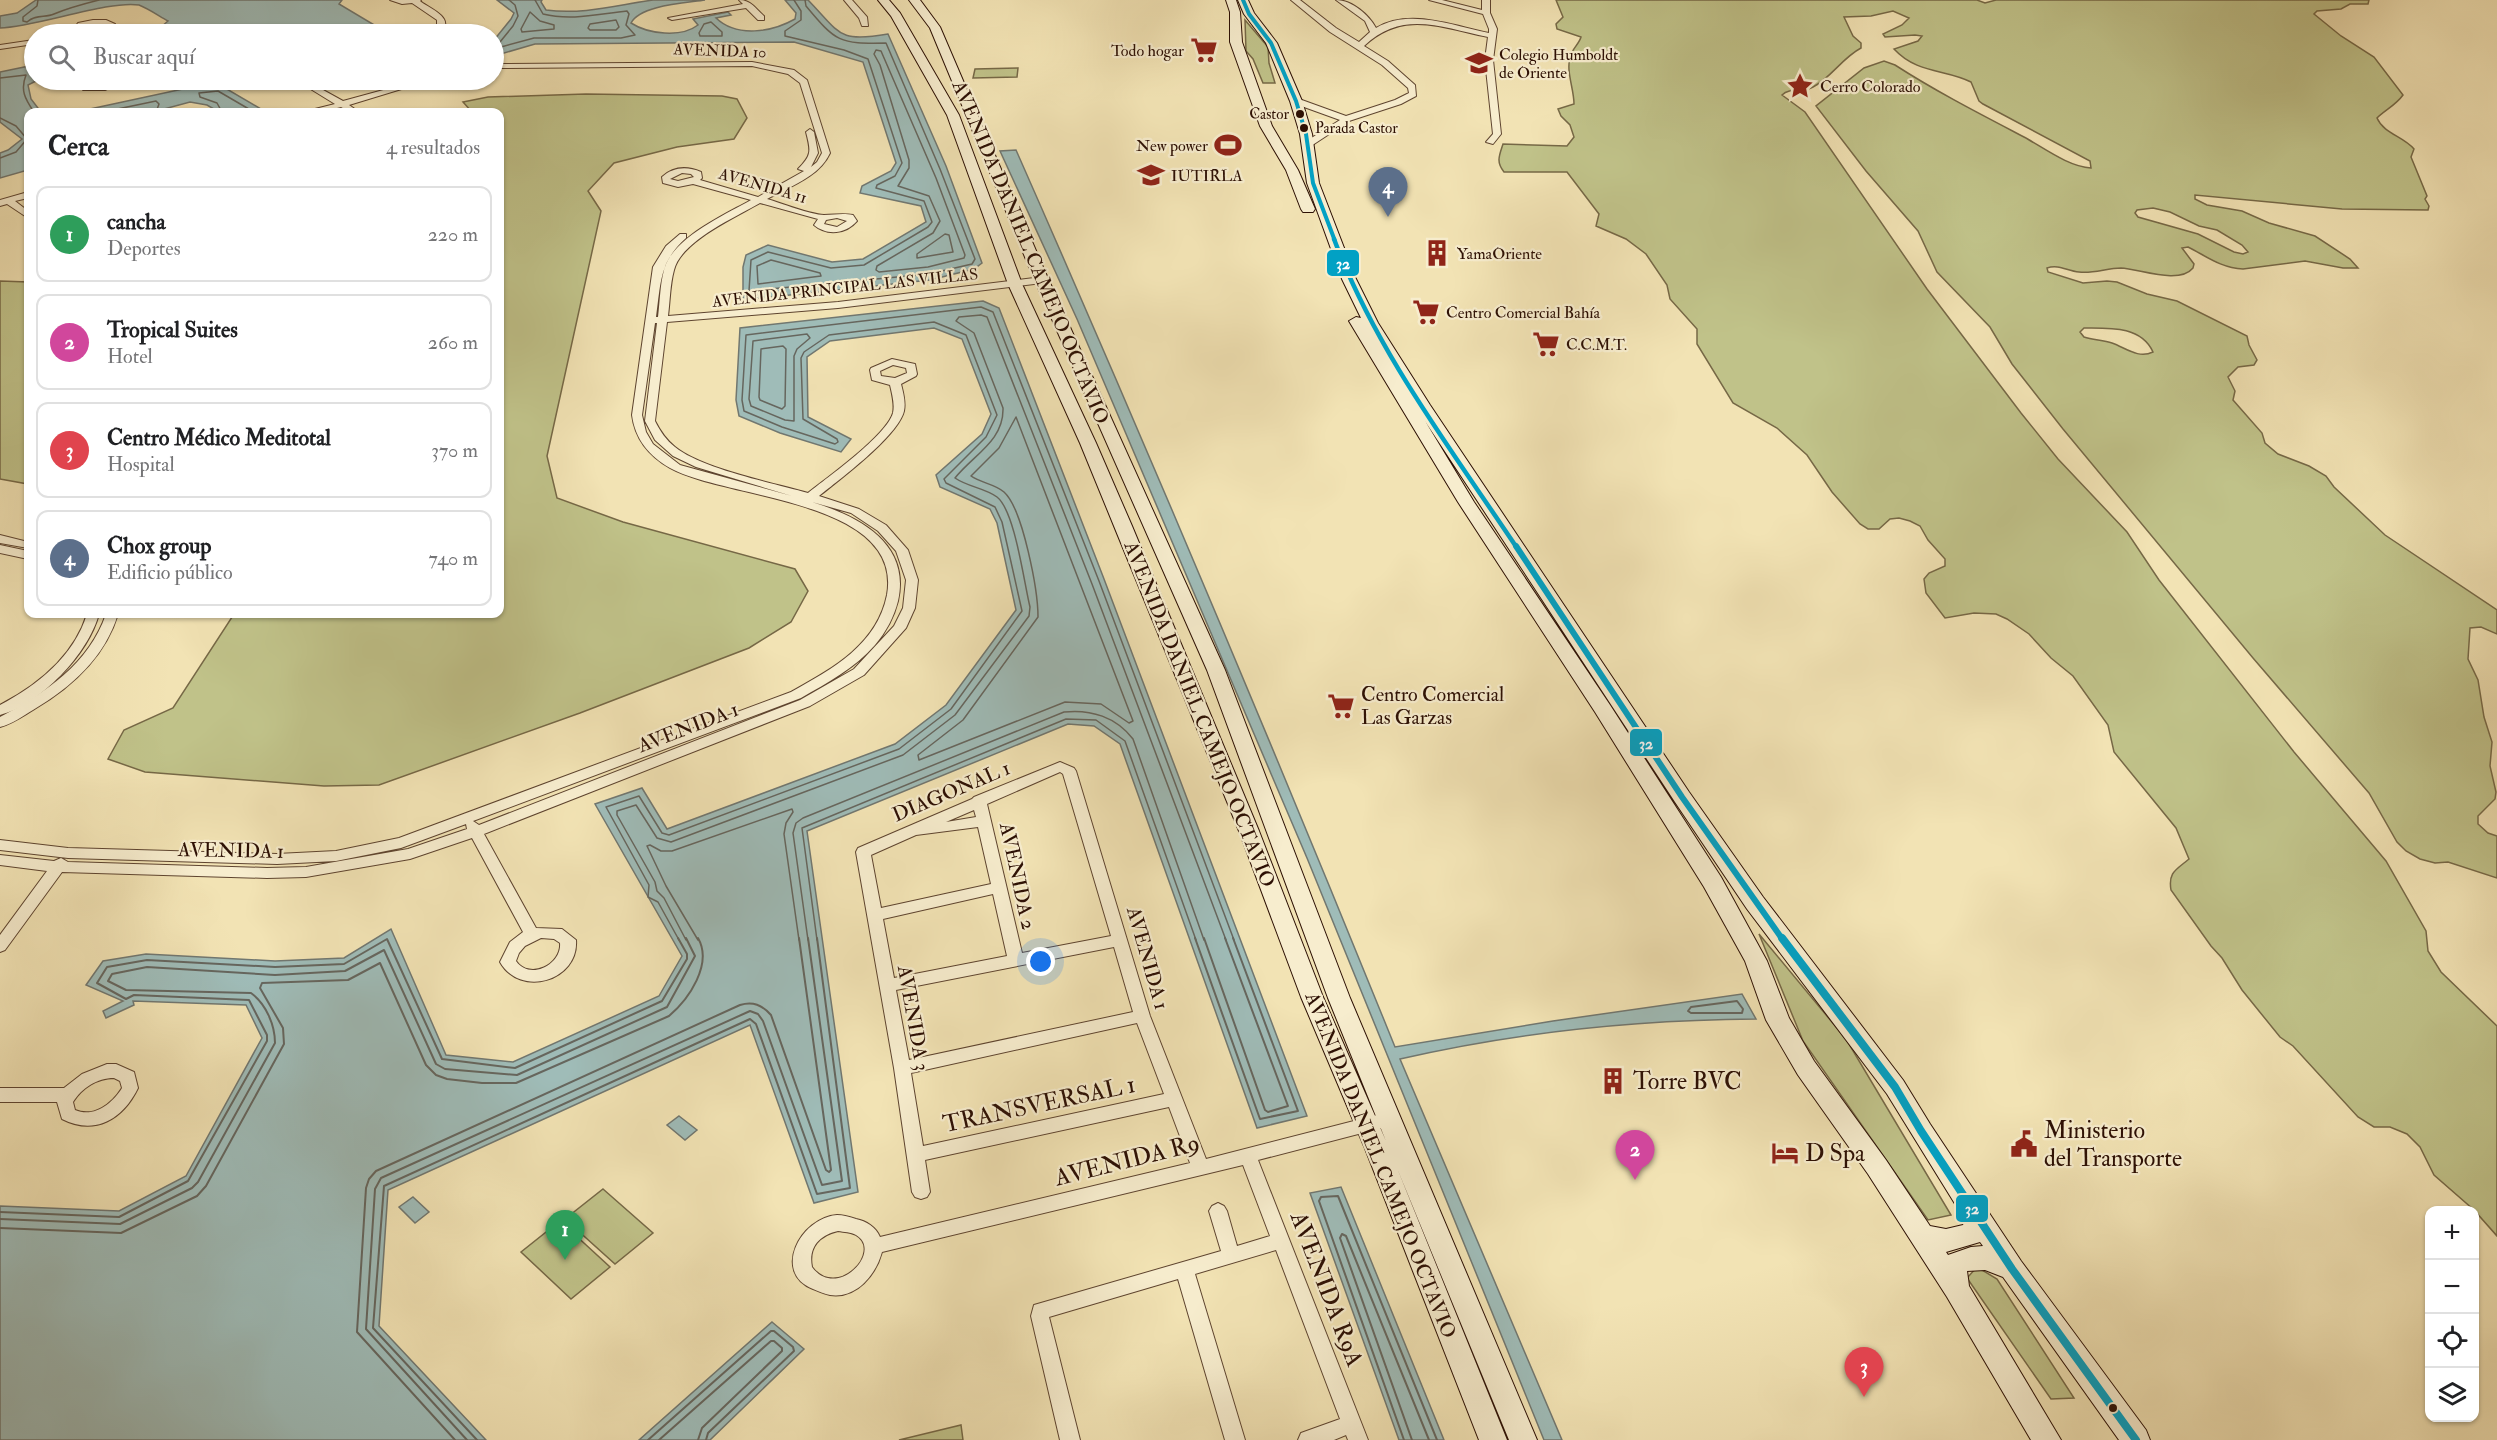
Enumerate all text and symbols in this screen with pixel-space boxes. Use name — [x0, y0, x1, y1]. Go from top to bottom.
search box — [24, 24, 504, 90]
supermarket icon: Todo hogar — [1189, 35, 1219, 65]
street label: AVENIDA 10 — [672, 39, 767, 63]
icon: search — [45, 41, 78, 74]
place label: Todo hogar — [1111, 41, 1184, 61]
text: Buscar aquí — [93, 43, 195, 71]
place label: Colegio Humboldt de Oriente — [1499, 45, 1618, 83]
school or university icon: Colegio Humboldt de Oriente — [1464, 48, 1494, 78]
place icon: Cerro Colorado — [1785, 71, 1815, 101]
street label: AVENIDA DANIEL CAMEJO OCTAVIO — [946, 76, 1115, 428]
place label: Cerro Colorado — [1820, 77, 1921, 97]
place label: Castor — [1249, 105, 1289, 124]
marker: Castor — [1294, 108, 1306, 120]
place label: Parada Castor — [1315, 119, 1398, 138]
marker: Parada Castor — [1298, 122, 1310, 134]
sports icon: New power — [1213, 130, 1243, 160]
text: Cerca — [48, 131, 109, 163]
text: 4 resultados — [386, 135, 480, 160]
place label: New power — [1136, 136, 1208, 157]
school or university icon: IUTIRLA — [1136, 160, 1166, 190]
street label: AVENIDA 11 — [715, 164, 809, 208]
place label: IUTIRLA — [1171, 166, 1243, 186]
pin: 4 — [1368, 168, 1408, 217]
text: cancha — [107, 208, 166, 236]
text: 1 — [66, 222, 73, 247]
text: 220 m — [428, 222, 478, 247]
text: Deportes — [107, 236, 181, 261]
building icon: YamaOriente — [1422, 238, 1452, 268]
place label: YamaOriente — [1457, 244, 1542, 264]
line badge: 32 — [1326, 249, 1360, 277]
text: 32 — [1336, 254, 1350, 274]
street label: AVENIDA PRINCIPAL LAS VILLAS — [710, 264, 979, 312]
supermarket icon: Centro Comercial Bahía — [1411, 297, 1441, 327]
place label: Centro Comercial Bahía — [1446, 303, 1601, 323]
text: Tropical Suites — [107, 316, 238, 344]
supermarket icon: C.C.M.T. — [1531, 329, 1561, 359]
text: 2 — [64, 330, 75, 355]
text: 260 m — [428, 330, 478, 355]
place label: C.C.M.T. — [1566, 335, 1627, 355]
text: Hotel — [107, 344, 153, 369]
text: Centro Médico Meditotal — [107, 424, 331, 452]
text: 3 — [66, 438, 73, 463]
text: 370 m — [431, 438, 478, 463]
text: Hospital — [107, 452, 175, 477]
text: Chox group — [107, 532, 212, 560]
street label: AVENIDA DANIEL CAMEJO OCTAVIO — [1118, 536, 1281, 891]
text: 4 — [64, 546, 75, 571]
text: 740 m — [429, 546, 478, 571]
text: Edificio público — [107, 560, 233, 585]
place label: Centro Comercial Las Garzas — [1361, 682, 1504, 730]
supermarket icon: Centro Comercial Las Garzas — [1326, 691, 1356, 721]
street label: AVENIDA 1 — [633, 697, 742, 758]
line badge: 32 — [1629, 728, 1663, 757]
text: 32 — [1639, 734, 1653, 754]
street label: DIAGONAL 1 — [889, 755, 1014, 827]
street label: AVENIDA 2 — [994, 819, 1041, 932]
street label: AVENIDA 1 — [177, 837, 284, 864]
street label: AVENIDA 1 — [1121, 903, 1174, 1013]
your location — [1026, 947, 1055, 976]
street label: AVENIDA 3 — [892, 962, 935, 1073]
street label: AVENIDA DANIEL CAMEJO OCTAVIO — [1299, 987, 1462, 1342]
building icon: Torre BVC — [1598, 1066, 1628, 1096]
place label: Torre BVC — [1633, 1066, 1742, 1097]
street label: TRANSVERSAL 1 — [940, 1069, 1138, 1140]
place label: Ministerio del Transporte — [2044, 1115, 2182, 1174]
street label: AVENIDA R9 — [1051, 1128, 1203, 1194]
public building icon: Ministerio del Transporte — [2009, 1129, 2039, 1159]
pin: 2 — [1616, 1130, 1654, 1180]
hotel icon: D Spa — [1770, 1138, 1800, 1168]
place label: D Spa — [1805, 1138, 1866, 1169]
line badge: 32 — [1955, 1194, 1989, 1223]
text: 32 — [1965, 1199, 1979, 1219]
street label: AVENIDA R9A — [1282, 1206, 1370, 1371]
map controls — [2425, 1206, 2479, 1422]
button: + — [2425, 1206, 2479, 1260]
pin: 1 — [546, 1210, 584, 1260]
button: − — [2425, 1260, 2479, 1314]
button: locate — [2425, 1314, 2479, 1368]
pin: 3 — [1844, 1348, 1884, 1397]
button: layers — [2425, 1368, 2479, 1422]
unlabelled marker — [2107, 1402, 2119, 1414]

